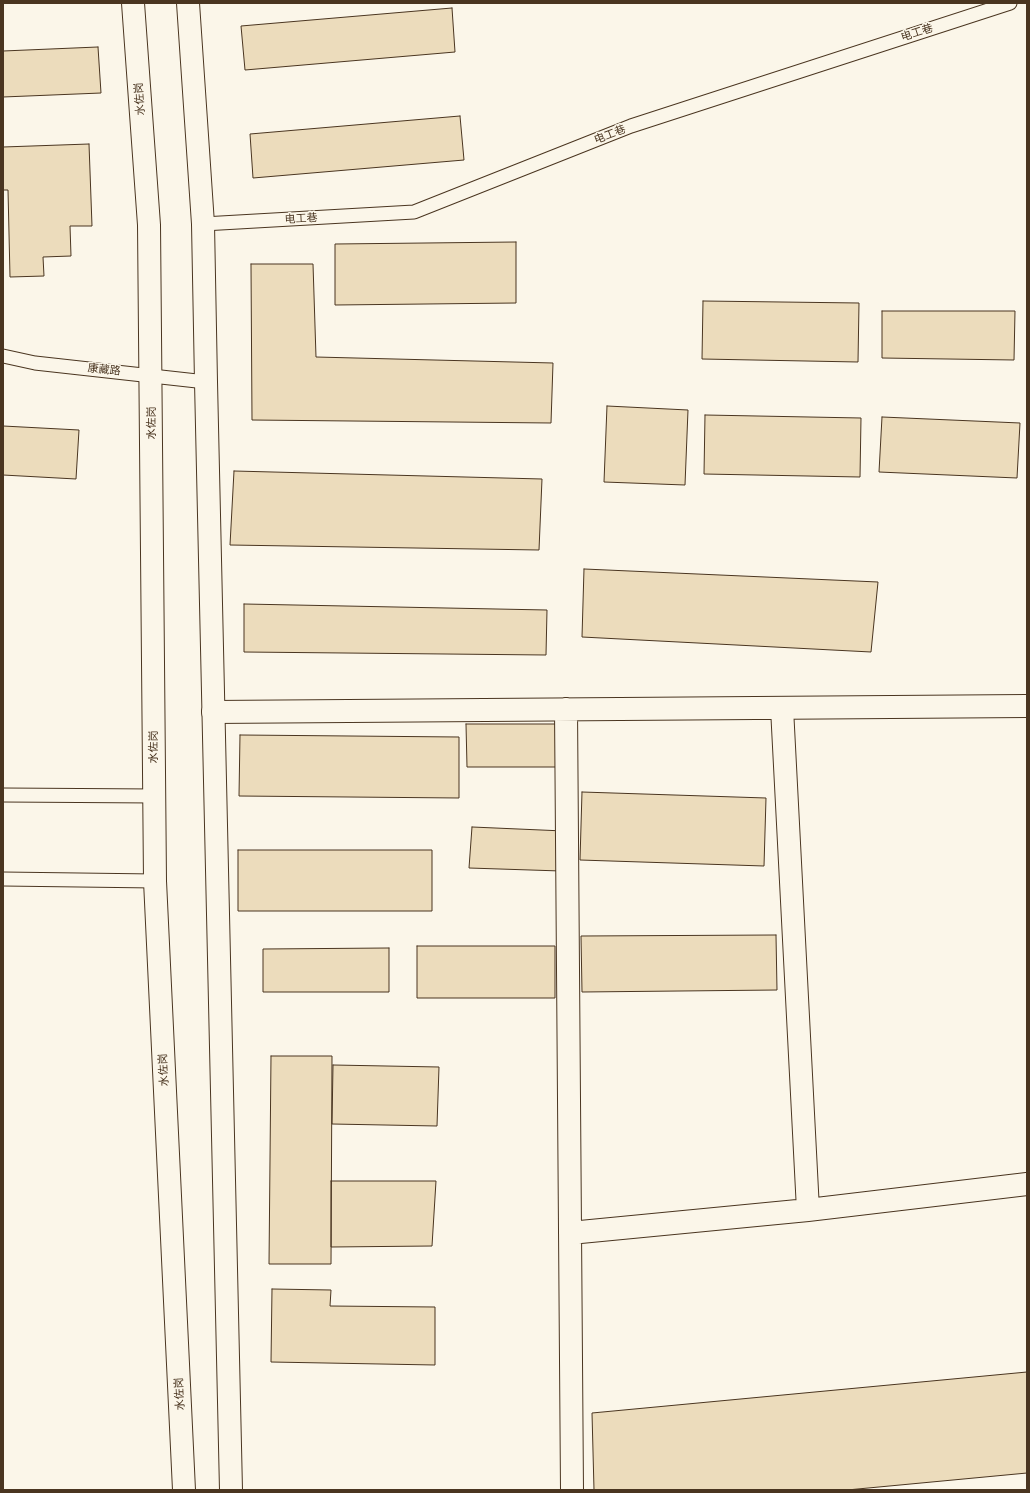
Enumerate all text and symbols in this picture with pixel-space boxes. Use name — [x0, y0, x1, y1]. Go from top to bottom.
street label: 电工巷 — [899, 22, 935, 44]
street label: 水佐岗 — [132, 82, 148, 116]
street label: 电工巷 — [592, 123, 628, 147]
street label: 电工巷 — [284, 212, 318, 226]
street label: 康藏路 — [87, 362, 121, 378]
street label: 水佐岗 — [145, 407, 159, 439]
street label: 水佐岗 — [147, 731, 161, 763]
street label: 水佐岗 — [157, 1053, 171, 1087]
street label: 水佐岗 — [173, 1377, 187, 1411]

